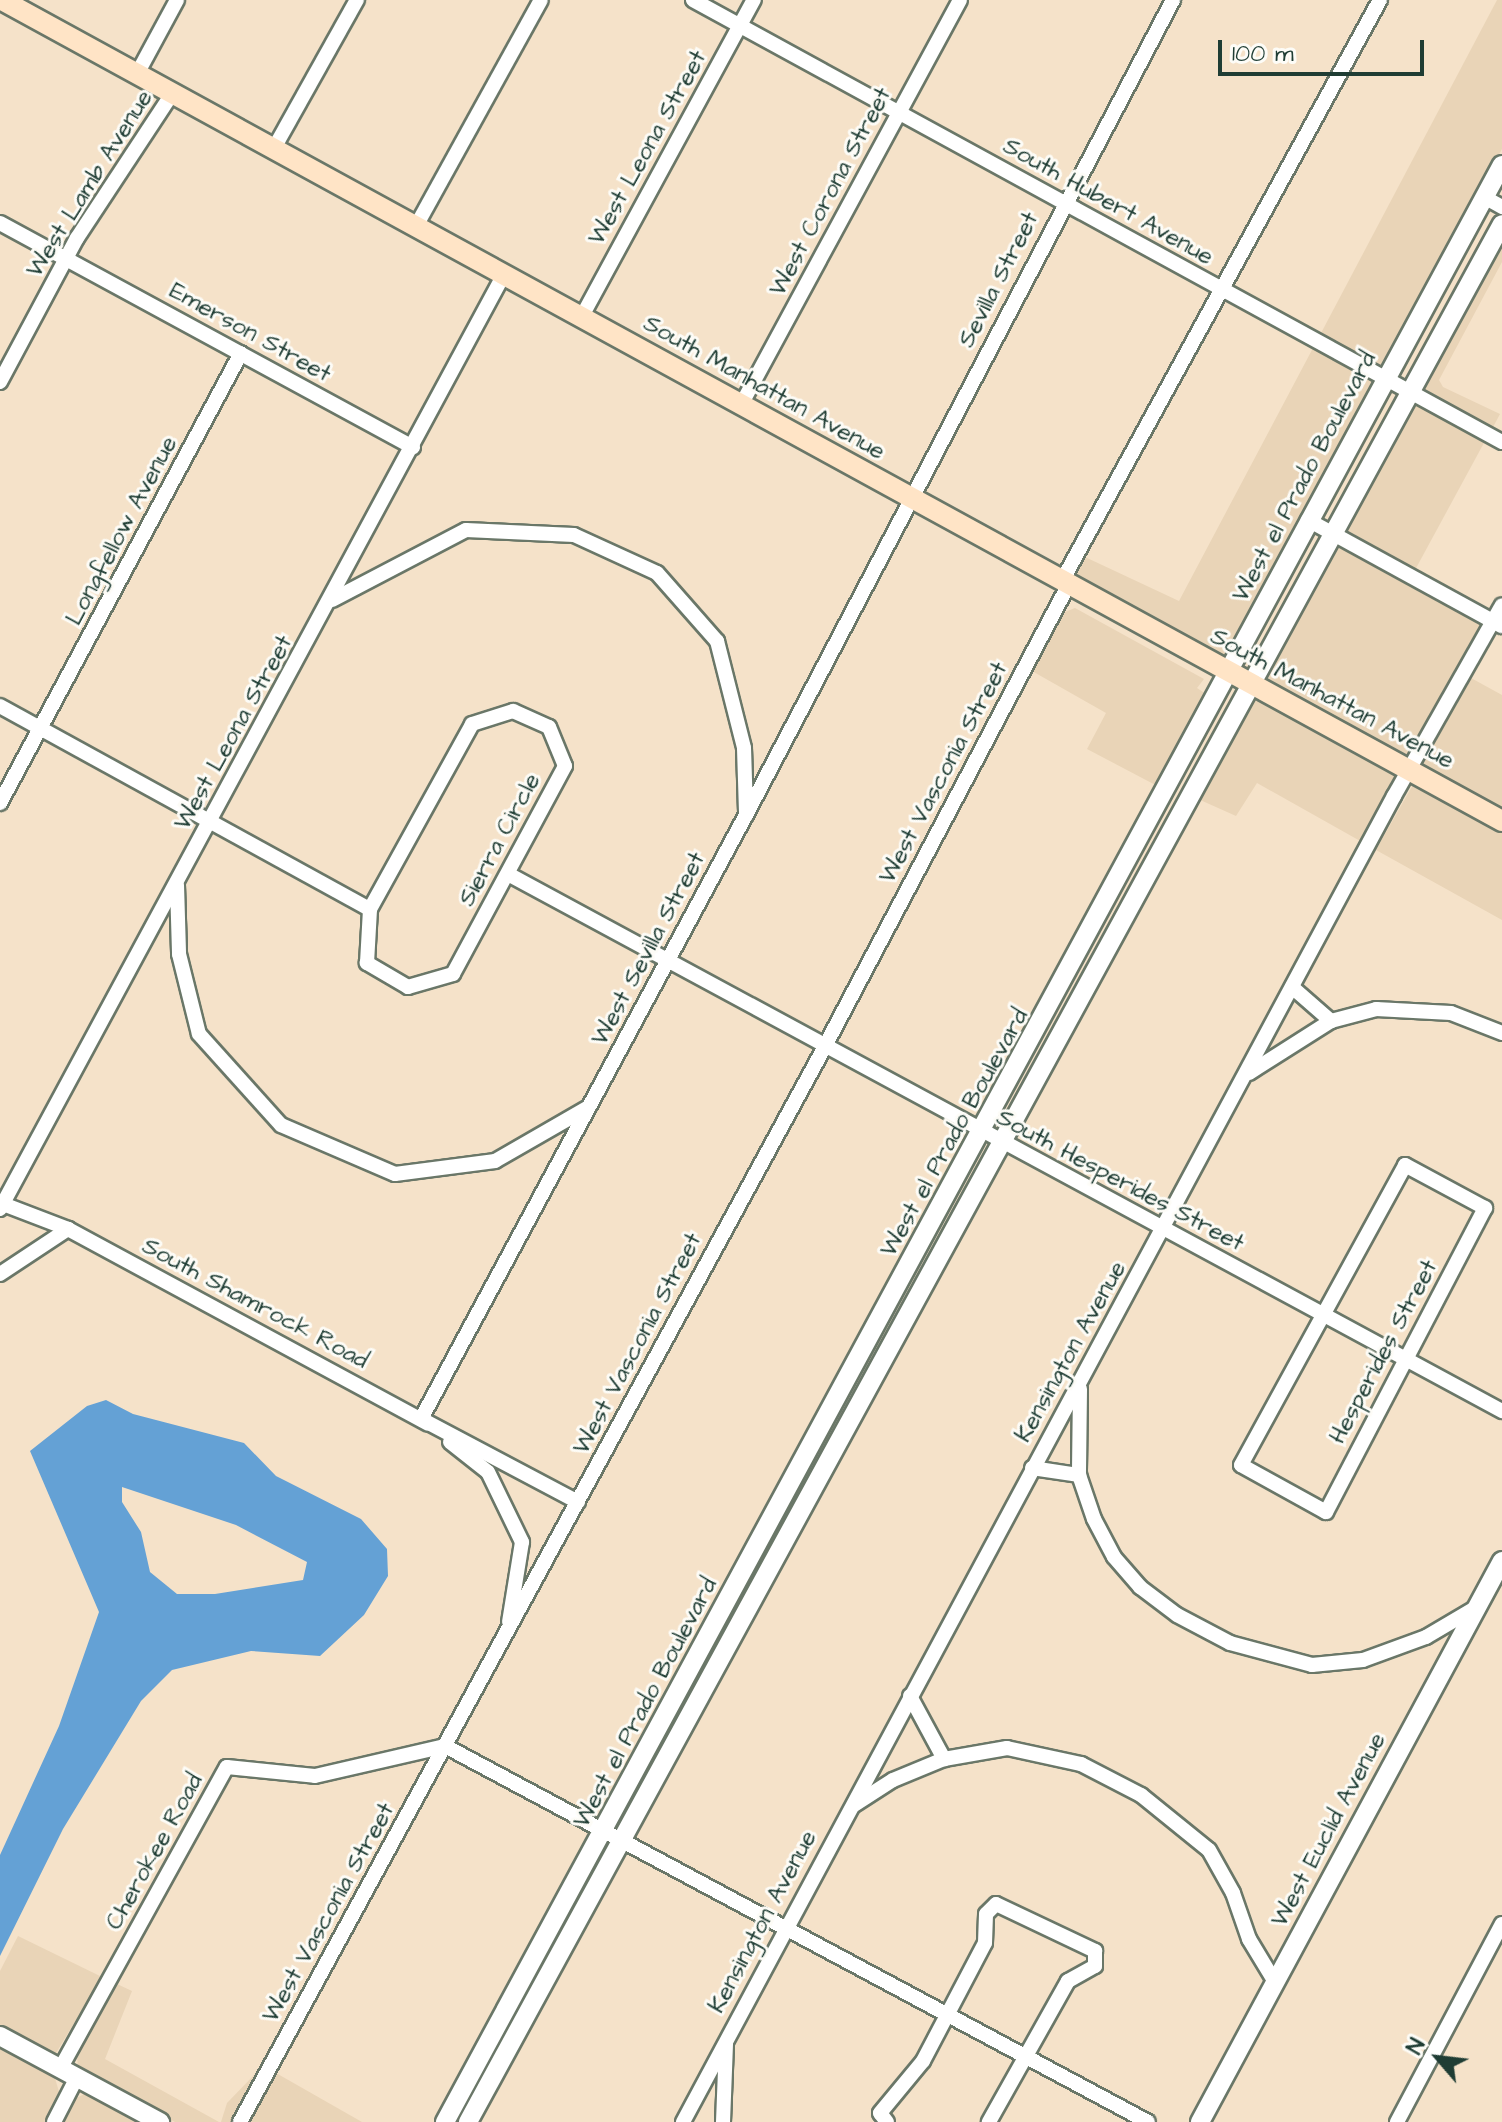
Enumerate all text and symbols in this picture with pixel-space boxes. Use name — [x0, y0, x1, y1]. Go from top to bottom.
scale bar — [1222, 24, 1428, 74]
text: 100 m — [1232, 37, 1294, 71]
street label: West Leona Street — [583, 46, 713, 250]
street label: West Corona Street — [764, 83, 898, 301]
street label: West Lamb Avenue — [21, 85, 159, 283]
street label: South Hubert Avenue — [998, 132, 1218, 272]
street label: Sevilla Street — [953, 208, 1045, 352]
street label: Emerson Street — [164, 277, 336, 389]
street label: South Manhattan Avenue — [638, 310, 890, 466]
street label: West el Prado Boulevard — [1227, 347, 1383, 607]
street label: Longfellow Avenue — [60, 432, 184, 630]
street label: South Manhattan Avenue — [1205, 623, 1459, 775]
street label: West Leona Street — [169, 631, 299, 835]
street label: West Vasconia Street — [873, 657, 1015, 889]
street label: Sierra Circle — [453, 769, 547, 911]
street label: West Sevilla Street — [586, 847, 712, 1051]
street label: West el Prado Boulevard — [875, 1004, 1035, 1262]
street label: South Hesperides Street — [991, 1103, 1249, 1259]
street label: West Vasconia Street — [567, 1228, 709, 1460]
street label: South Shamrock Road — [137, 1232, 373, 1376]
street label: Hesperides Street — [1323, 1255, 1445, 1449]
street label: Kensington Avenue — [1009, 1257, 1133, 1447]
street label: West el Prado Boulevard — [568, 1573, 724, 1833]
street label: West Euclid Avenue — [1266, 1728, 1392, 1932]
street label: Cherokee Road — [100, 1769, 210, 1935]
street label: West Vasconia Street — [257, 1798, 401, 2028]
street label: Kensington Avenue — [703, 1826, 823, 2018]
north arrow — [1398, 2018, 1478, 2098]
text: N — [1399, 2033, 1433, 2060]

